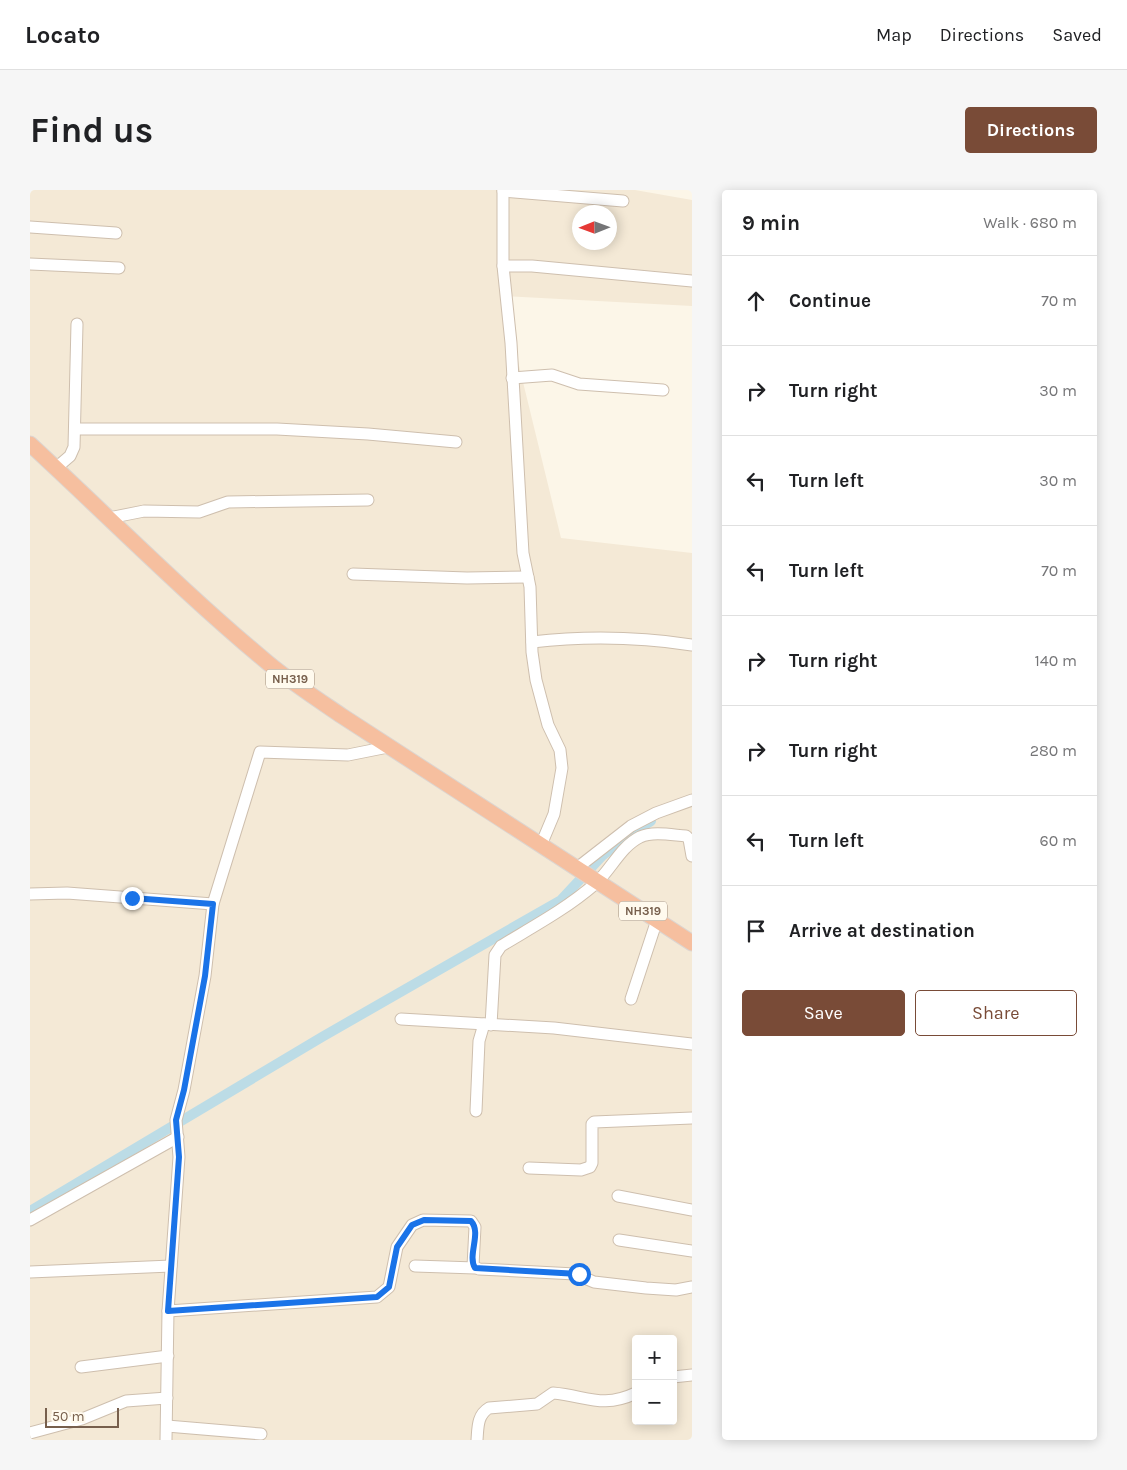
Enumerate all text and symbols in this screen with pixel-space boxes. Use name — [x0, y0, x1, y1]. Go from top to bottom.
text: Locato — [25, 21, 100, 49]
text: Map — [876, 24, 912, 46]
text: Directions — [940, 24, 1024, 46]
text: Saved — [1052, 24, 1102, 46]
button: Directions — [965, 107, 1097, 153]
text: Find us — [30, 110, 153, 151]
north arrow — [572, 205, 617, 250]
text: 9 min — [742, 211, 800, 235]
text: Walk · 680 m — [983, 213, 1077, 232]
icon: ahead — [742, 287, 770, 315]
text: Continue — [789, 290, 871, 312]
text: 70 m — [1041, 291, 1077, 310]
icon: right — [742, 377, 770, 405]
text: Turn right — [789, 380, 878, 402]
text: 30 m — [1039, 381, 1077, 400]
icon: left — [742, 467, 770, 495]
text: Turn left — [789, 470, 864, 492]
text: 30 m — [1039, 471, 1077, 490]
icon: left — [742, 557, 770, 585]
text: Turn left — [789, 560, 864, 582]
text: 70 m — [1041, 561, 1077, 580]
icon: right — [742, 647, 770, 675]
text: Turn right — [789, 650, 878, 672]
text: 140 m — [1035, 651, 1077, 670]
road number: NH319 — [266, 669, 314, 688]
icon: right — [742, 737, 770, 765]
text: Turn right — [789, 740, 878, 762]
text: 280 m — [1030, 741, 1077, 760]
icon: left — [742, 827, 770, 855]
text: Turn left — [789, 830, 864, 852]
text: 60 m — [1040, 831, 1077, 850]
route end — [121, 887, 144, 910]
road number: NH319 — [619, 901, 667, 920]
icon: arrive — [742, 917, 770, 945]
text: Arrive at destination — [789, 920, 975, 942]
button: Save — [742, 990, 905, 1036]
button: Share — [915, 990, 1077, 1036]
route start — [568, 1263, 591, 1286]
map controls — [632, 1335, 677, 1425]
button: + — [632, 1335, 677, 1380]
button: − — [632, 1380, 677, 1425]
scale bar — [45, 1405, 119, 1428]
text: 50 m — [52, 1408, 85, 1425]

